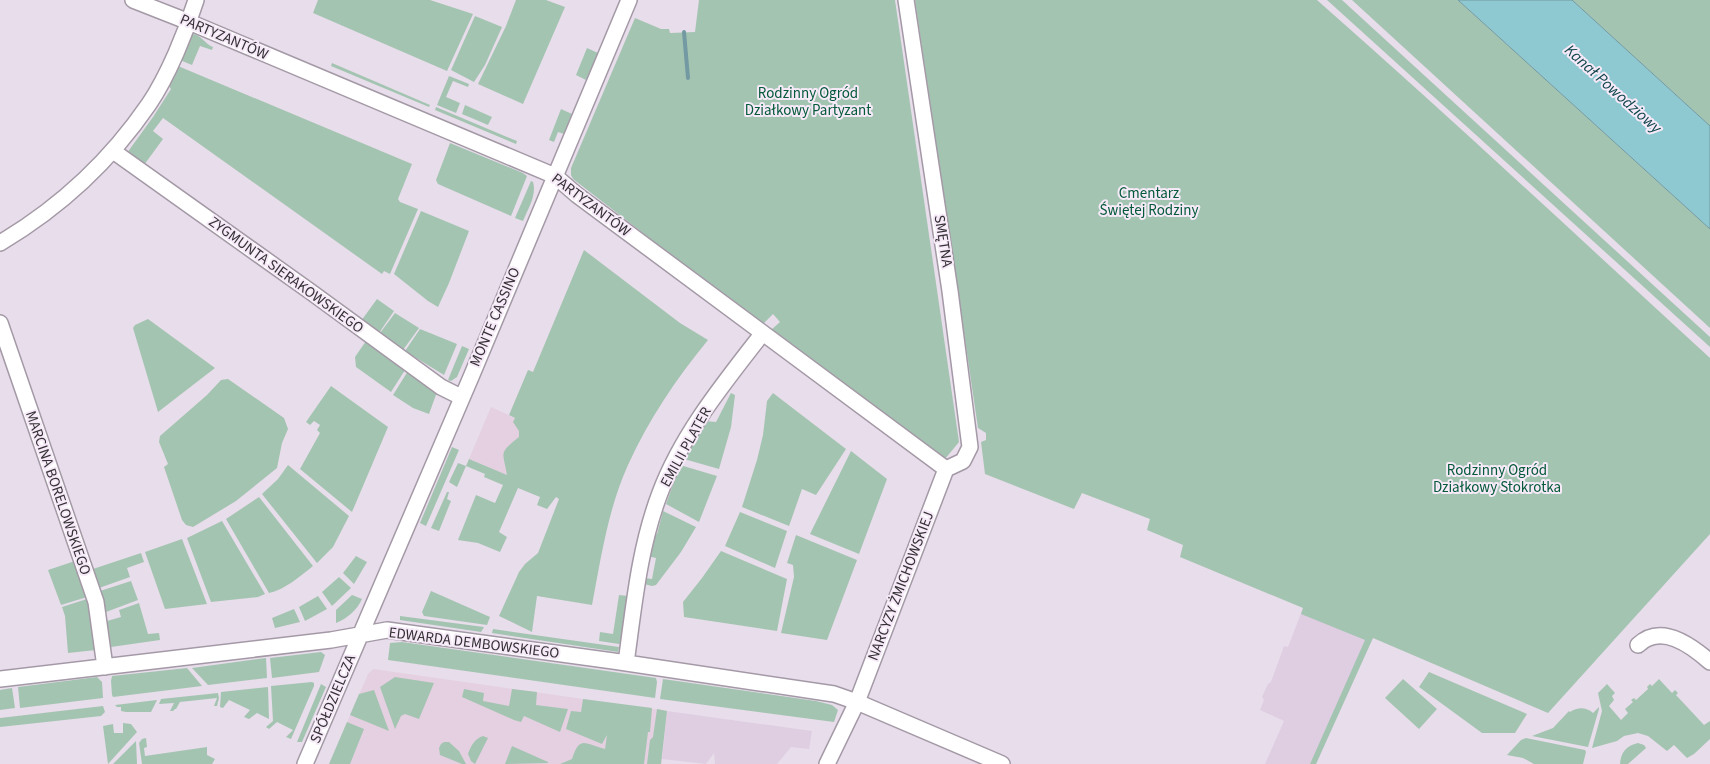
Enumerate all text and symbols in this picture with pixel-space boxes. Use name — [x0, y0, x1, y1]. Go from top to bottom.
street label: PARTYZANTÓW — [177, 9, 272, 65]
water label: Kanał Powodziowy — [1560, 39, 1667, 139]
park label: Rodzinny Ogród Działkowy Partyzant — [745, 83, 871, 121]
street label: PARTYZANTÓW — [547, 168, 635, 242]
park label: Cmentarz Świętej Rodziny — [1100, 183, 1198, 221]
street label: ZYGMUNTA SIERAKOWSKIEGO — [204, 212, 368, 339]
street label: SMĘTNA — [929, 213, 958, 270]
street label: MONTE CASSINO — [465, 264, 525, 370]
street label: EMILII PLATER — [655, 403, 717, 491]
street label: MARCINA BORELOWSKIEGO — [20, 408, 96, 578]
park label: Rodzinny Ogród Działkowy Stokrotka — [1433, 460, 1561, 498]
street label: NARCYZY ŻMICHOWSKIEJ — [863, 508, 939, 664]
street label: EDWARDA DEMBOWSKIEGO — [387, 622, 561, 664]
street label: SPÓŁDZIELCZA — [305, 651, 361, 746]

